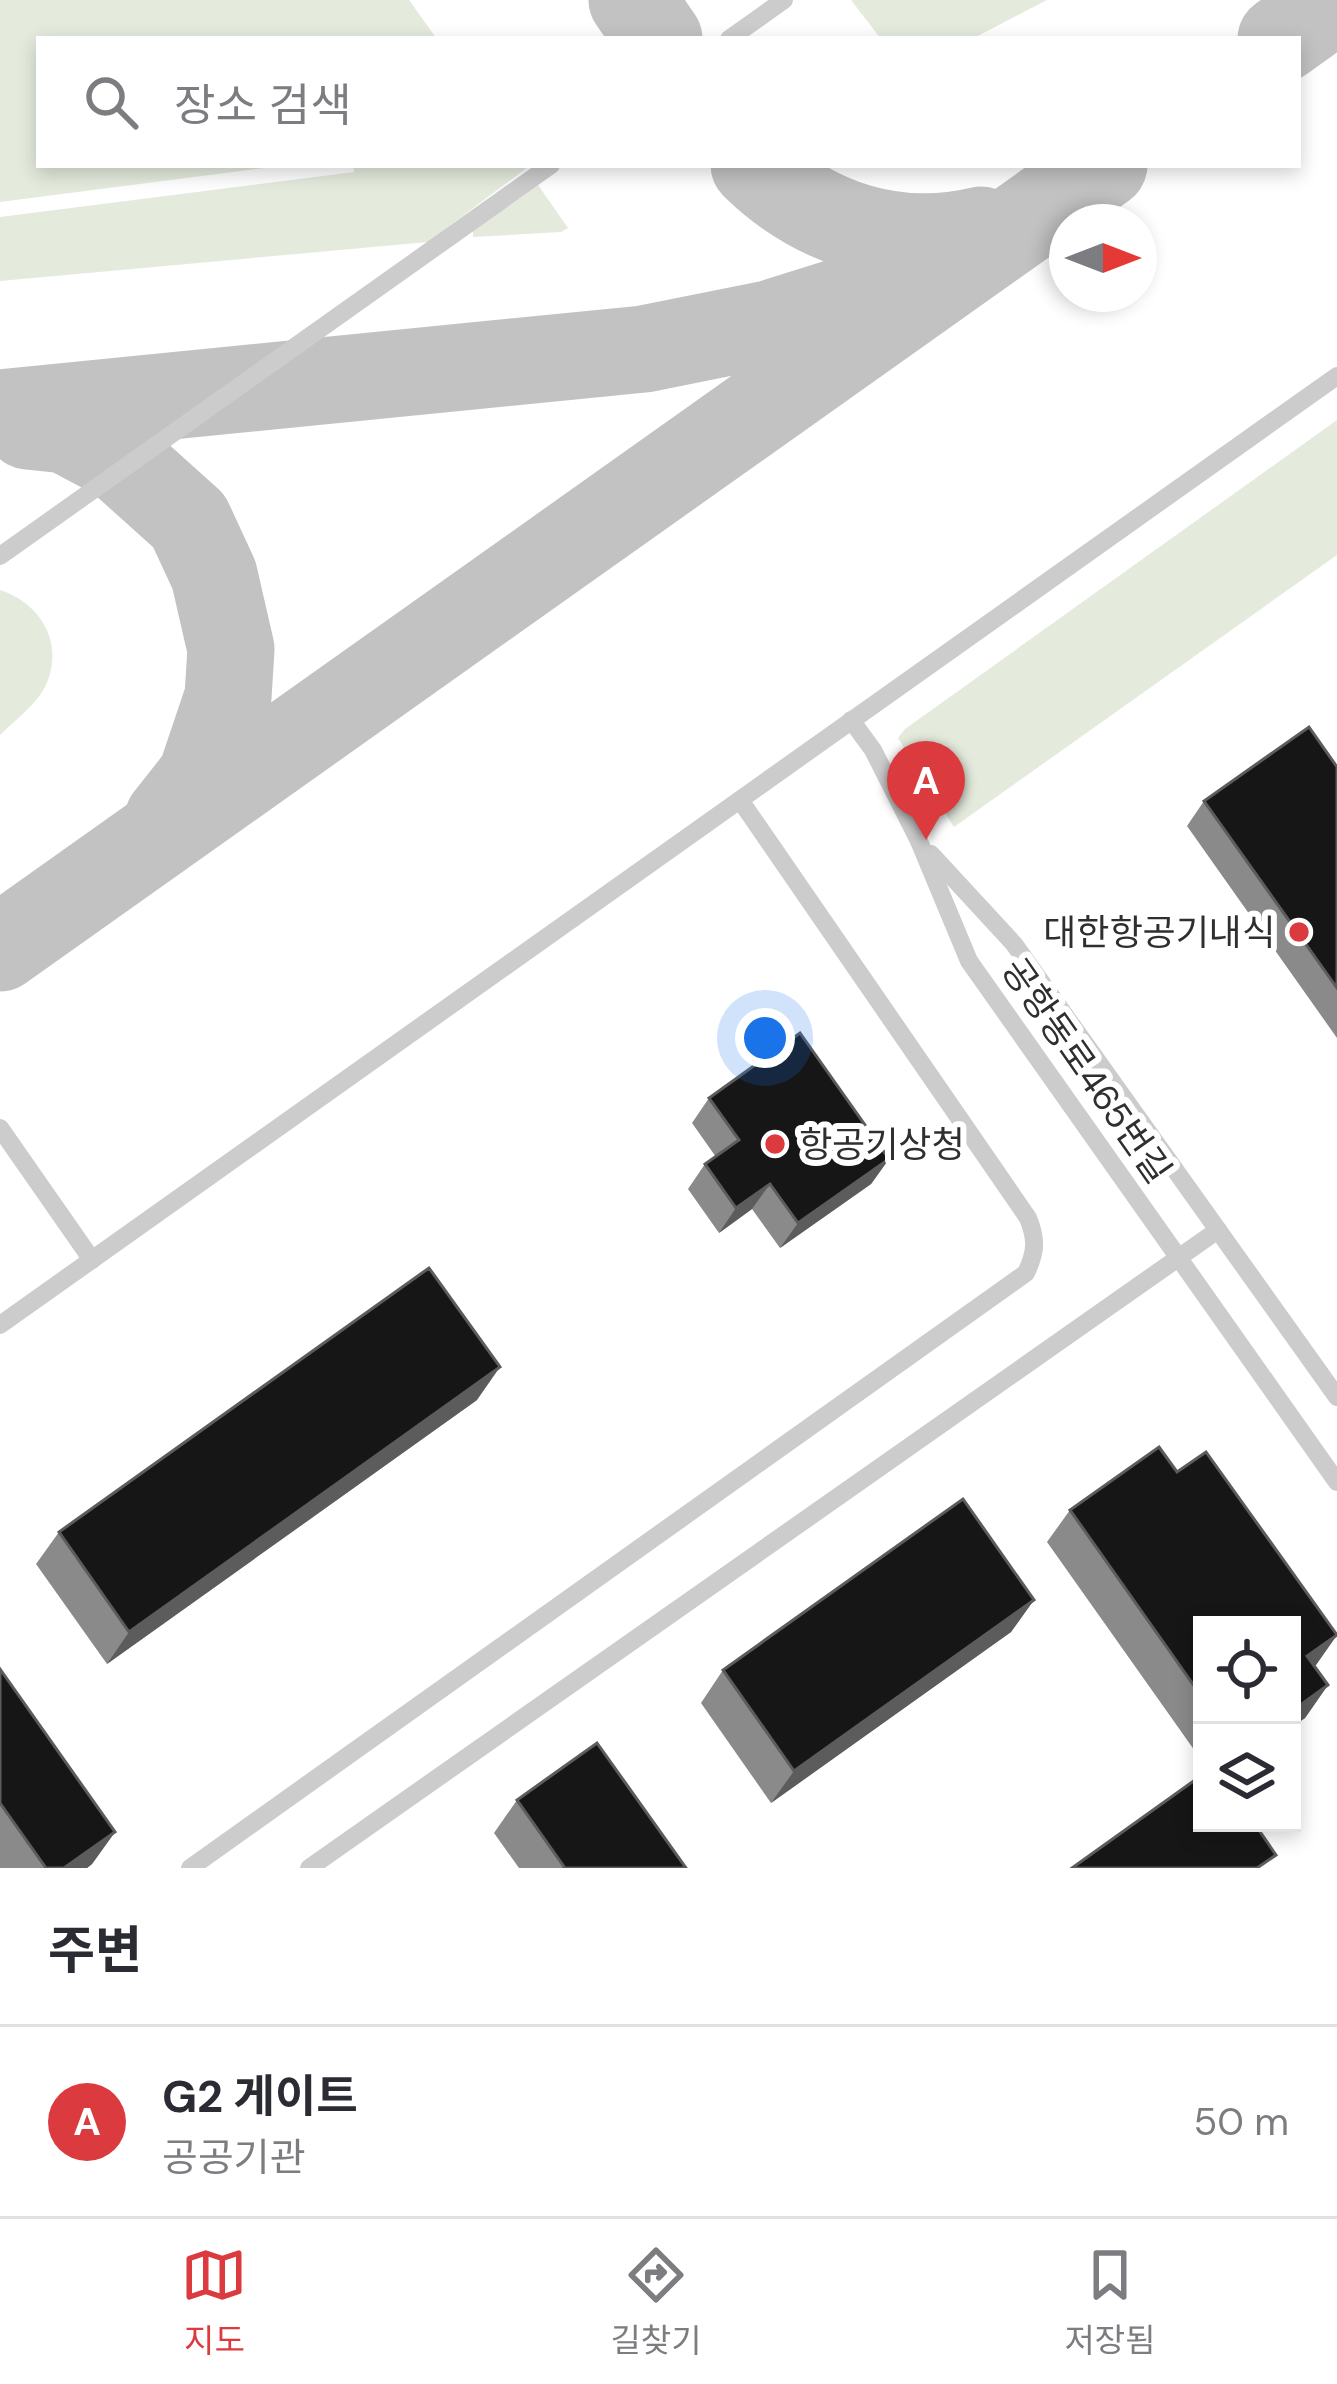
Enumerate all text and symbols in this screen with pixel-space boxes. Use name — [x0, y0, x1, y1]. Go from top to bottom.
search box — [36, 36, 1301, 168]
icon: search — [78, 69, 144, 135]
text: 장소 검색 — [174, 76, 352, 135]
north arrow — [1049, 204, 1157, 312]
pin: A — [887, 741, 965, 840]
place label: 대한항공기내식 — [1043, 909, 1275, 956]
marker: 대한항공기내식 — [1286, 919, 1312, 945]
street label: 공항동로465번길 — [992, 949, 1182, 1192]
your location — [735, 1008, 795, 1068]
place label: 항공기상청 — [799, 1121, 965, 1168]
marker: 항공기상청 — [762, 1131, 788, 1157]
map controls — [1193, 1616, 1301, 1832]
button: locate — [1193, 1616, 1301, 1724]
button: layers — [1193, 1724, 1301, 1832]
text: 주변 — [48, 1917, 142, 1984]
text: G2 게이트 — [162, 2067, 358, 2126]
text: A — [73, 2096, 101, 2147]
text: 50 m — [1193, 2096, 1289, 2147]
text: 공공기관 — [162, 2132, 306, 2183]
tab: 지도 — [181, 2242, 247, 2362]
tab: 길찾기 — [610, 2242, 702, 2362]
tab: 저장됨 — [1064, 2242, 1156, 2362]

